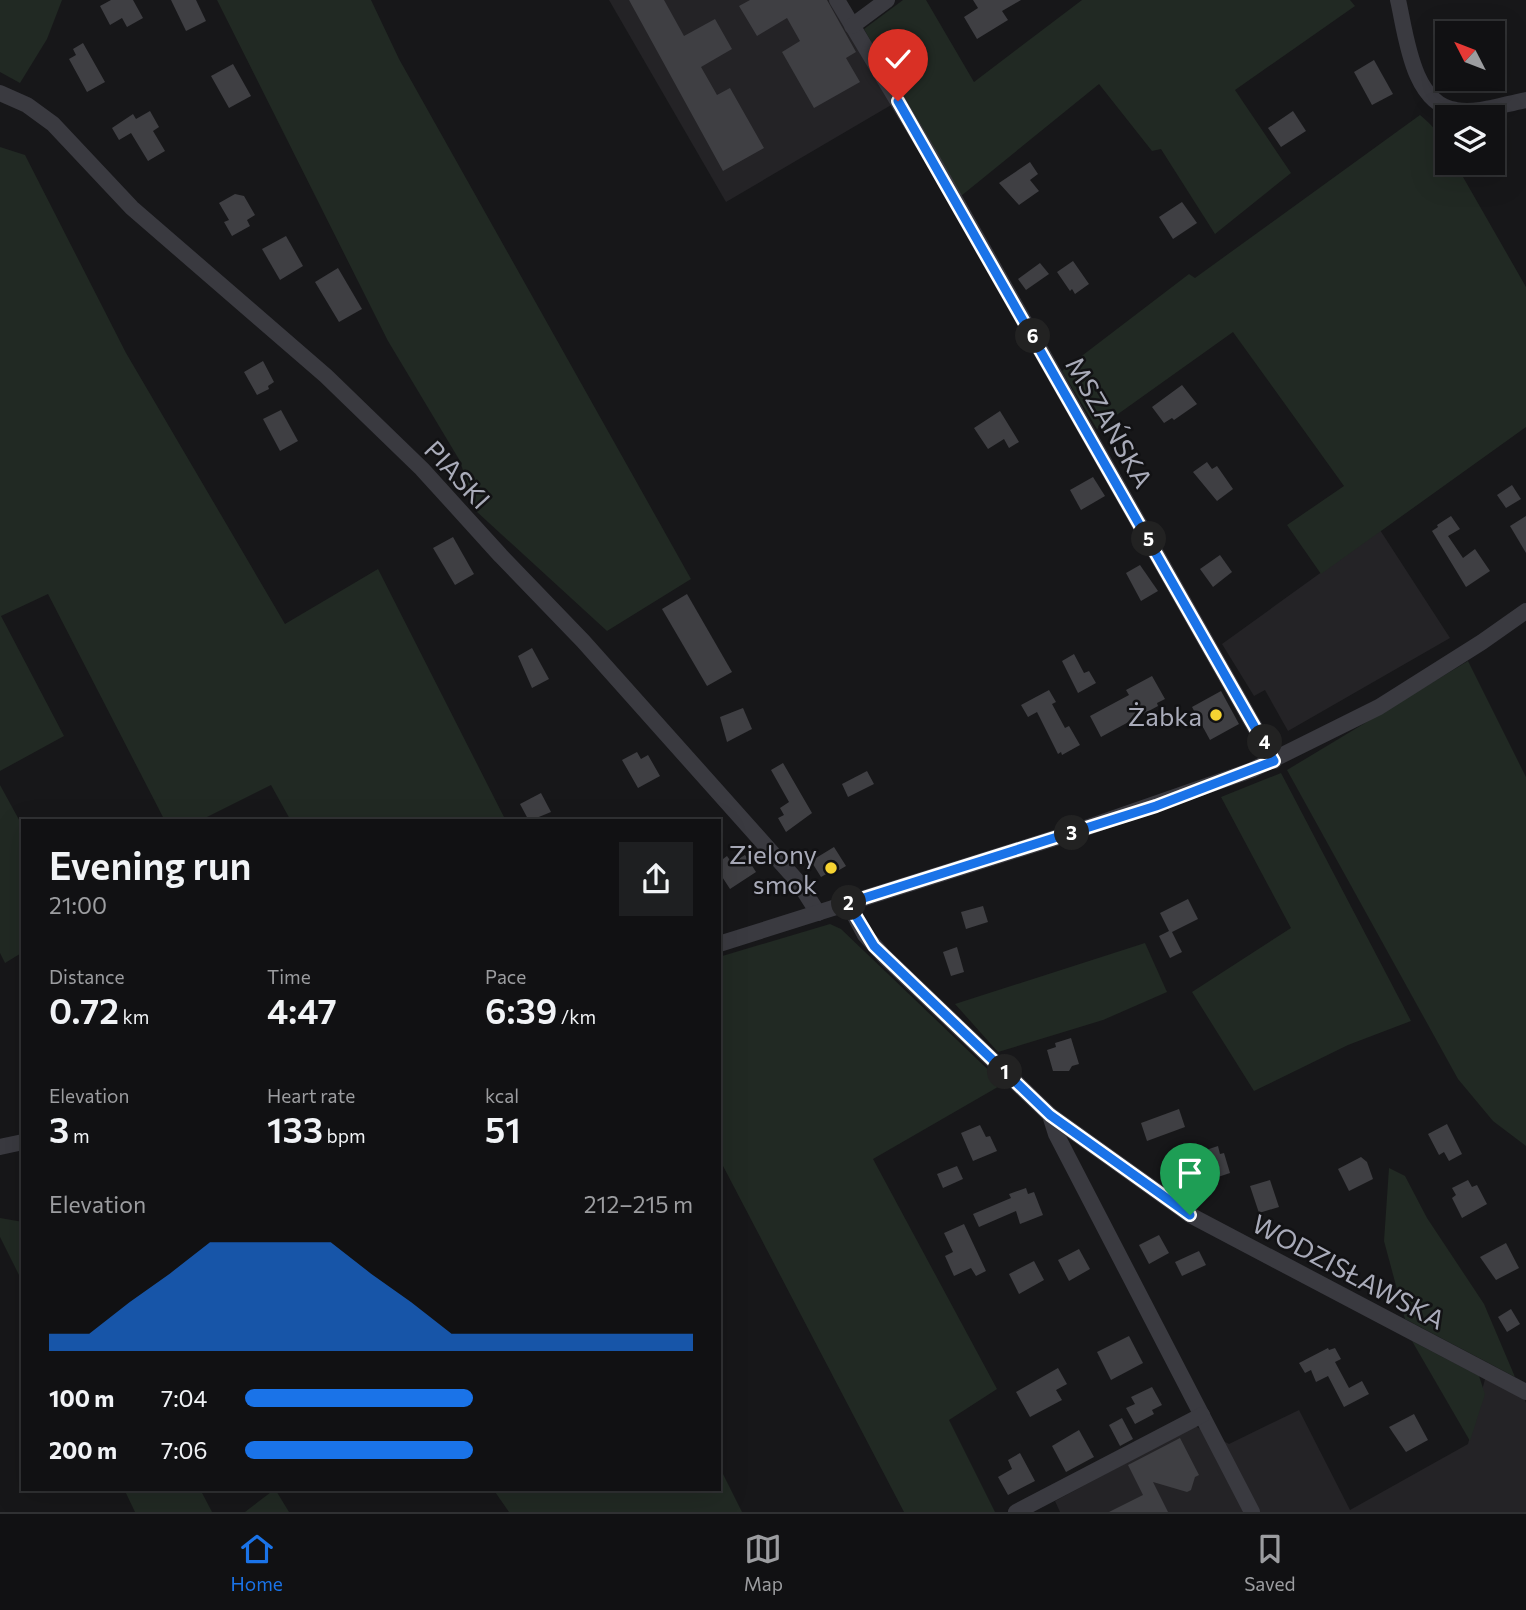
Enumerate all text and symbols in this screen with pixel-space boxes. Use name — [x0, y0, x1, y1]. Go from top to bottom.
north arrow — [1435, 21, 1505, 91]
map controls — [1435, 21, 1505, 175]
pin — [868, 29, 928, 101]
icon: check — [879, 40, 917, 78]
button: layers — [1435, 105, 1505, 175]
pin: 6 — [1016, 318, 1050, 354]
text: 6 — [1027, 324, 1038, 347]
street label: MSZAŃSKA — [1060, 351, 1160, 493]
street label: PIASKI — [419, 434, 497, 514]
pin: 5 — [1132, 522, 1166, 556]
text: 5 — [1143, 527, 1154, 550]
place label: Żabka — [1128, 700, 1202, 731]
marker: Żabka — [1208, 707, 1224, 723]
pin: 4 — [1248, 724, 1282, 760]
text: 4 — [1259, 730, 1270, 753]
pin: 3 — [1054, 816, 1090, 850]
text: 3 — [1066, 821, 1077, 844]
place label: Zielony smok — [729, 838, 817, 899]
text: Evening run — [49, 841, 252, 888]
button: share — [619, 842, 693, 916]
marker: Zielony smok — [823, 860, 839, 876]
pin: 2 — [832, 886, 866, 920]
text: 21:00 — [49, 891, 107, 919]
text: 2 — [843, 891, 854, 914]
text: Distance — [49, 965, 125, 988]
text: Time — [267, 965, 311, 988]
text: Pace — [485, 965, 526, 988]
text: 0.72 — [49, 988, 119, 1031]
text: 4:47 — [267, 988, 337, 1031]
text: 6:39 — [485, 988, 557, 1031]
text: km — [119, 1005, 149, 1028]
text: /km — [557, 1005, 596, 1028]
pin: 1 — [988, 1054, 1023, 1090]
text: 1 — [1000, 1060, 1009, 1083]
text: Elevation — [49, 1084, 129, 1107]
text: Heart rate — [267, 1084, 355, 1107]
text: kcal — [485, 1084, 519, 1107]
text: 3 — [49, 1107, 69, 1150]
text: 133 — [267, 1107, 323, 1150]
text: 51 — [485, 1107, 521, 1150]
text: m — [69, 1124, 89, 1147]
text: bpm — [323, 1124, 366, 1147]
pin — [1160, 1143, 1220, 1215]
icon: arrive — [1171, 1154, 1209, 1192]
text: Elevation — [49, 1190, 146, 1218]
text: 212–215 m — [584, 1190, 693, 1218]
street label: WODZISŁAWSKA — [1247, 1207, 1451, 1335]
text: 100 m — [49, 1384, 114, 1412]
text: 7:04 — [161, 1384, 207, 1412]
text: 200 m — [49, 1436, 117, 1464]
text: 7:06 — [161, 1436, 208, 1464]
tab: Home — [231, 1530, 283, 1595]
tab: Map — [744, 1530, 783, 1595]
tab: Saved — [1244, 1530, 1295, 1595]

